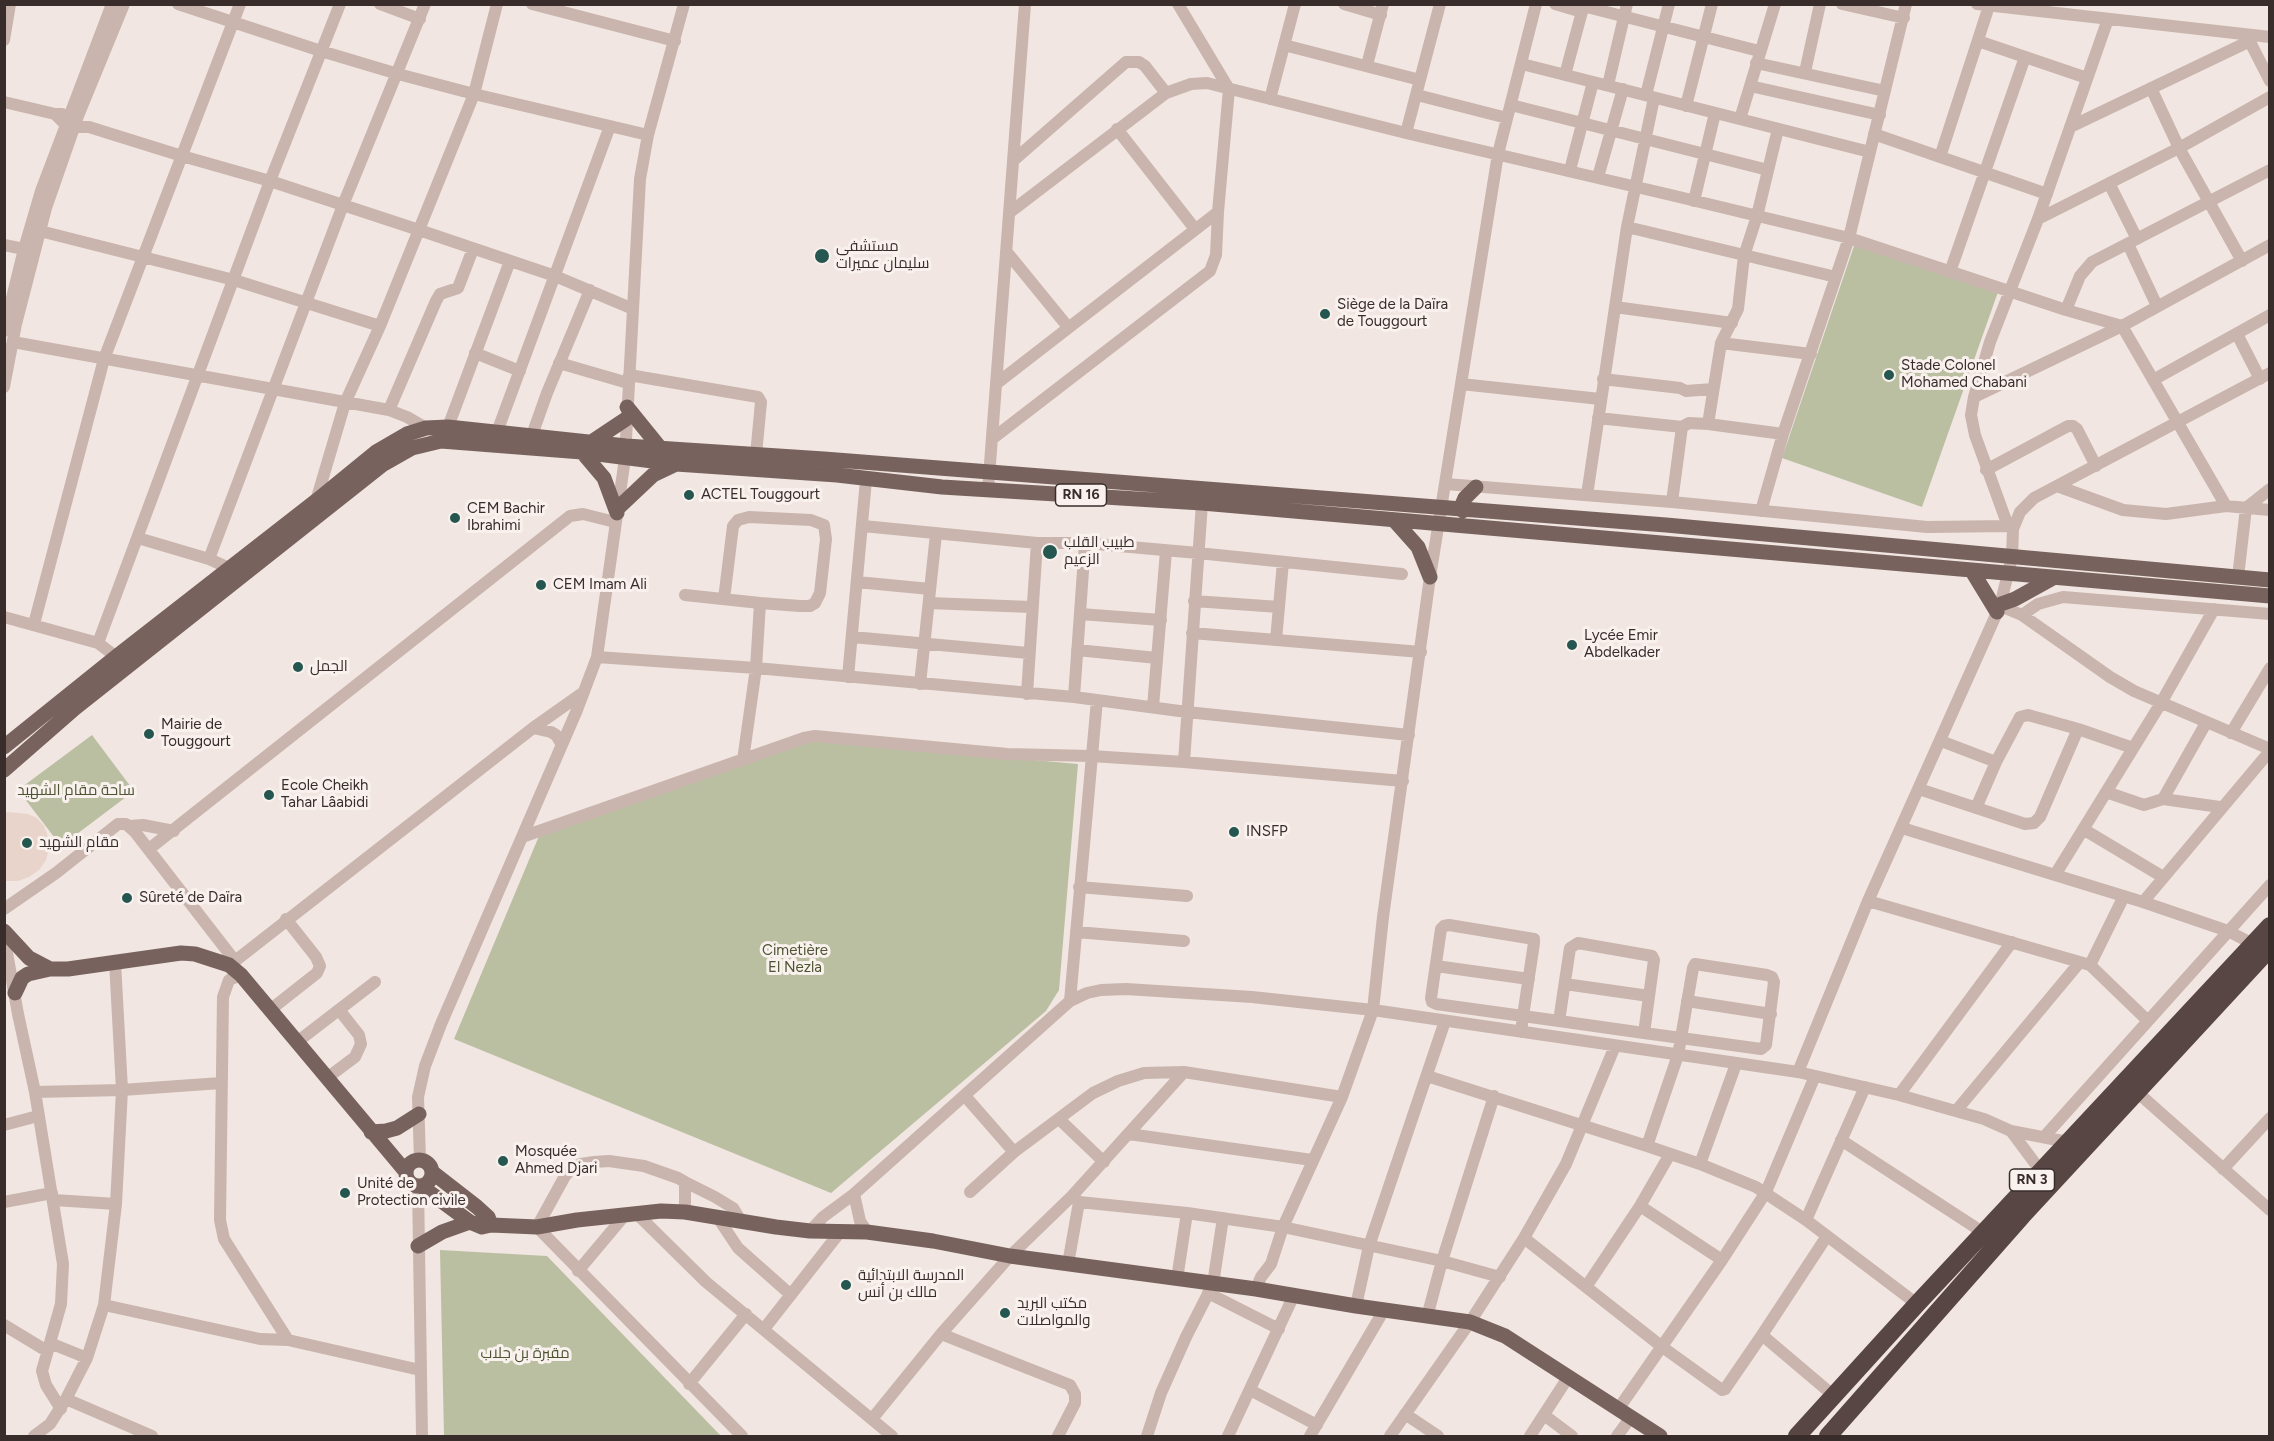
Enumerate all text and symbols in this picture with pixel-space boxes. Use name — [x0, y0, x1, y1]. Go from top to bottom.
place label: مستشفى سليمان عميرات — [836, 238, 929, 273]
marker: مستشفى سليمان عميرات — [813, 247, 831, 265]
place label: Siège de la Daïra de Touggourt — [1337, 296, 1448, 331]
marker: Siège de la Daïra de Touggourt — [1318, 307, 1332, 321]
place label: Stade Colonel Mohamed Chabani — [1901, 357, 2027, 392]
marker: Stade Colonel Mohamed Chabani — [1882, 368, 1896, 382]
road number: RN 16 — [1056, 484, 1106, 506]
place label: ACTEL Touggourt — [701, 486, 820, 504]
marker: ACTEL Touggourt — [682, 488, 696, 502]
place label: CEM Bachir Ibrahimi — [467, 500, 545, 535]
marker: CEM Bachir Ibrahimi — [448, 511, 462, 525]
place label: طبيب القلب الزعيم — [1064, 534, 1135, 569]
marker: طبيب القلب الزعيم — [1041, 543, 1059, 561]
place label: CEM Imam Ali — [553, 576, 647, 594]
marker: CEM Imam Ali — [534, 578, 548, 592]
place label: Lycée Emir Abdelkader — [1584, 627, 1660, 662]
marker: Lycée Emir Abdelkader — [1565, 638, 1579, 652]
place label: الجمل — [310, 658, 348, 676]
marker: الجمل — [291, 660, 305, 674]
place label: Mairie de Touggourt — [161, 716, 231, 751]
marker: Mairie de Touggourt — [142, 727, 156, 741]
place label: Ecole Cheikh Tahar Lâabidi — [281, 777, 368, 812]
park label: ساحة مقام الشهيد — [17, 782, 135, 800]
marker: Ecole Cheikh Tahar Lâabidi — [262, 788, 276, 802]
place label: INSFP — [1246, 823, 1288, 841]
marker: INSFP — [1227, 825, 1241, 839]
place label: مقام الشهيد — [39, 834, 119, 852]
marker: مقام الشهيد — [20, 836, 34, 850]
place label: Sûreté de Daïra — [139, 889, 242, 907]
marker: Sûreté de Daïra — [120, 891, 134, 905]
park label: Cimetière El Nezla — [762, 942, 828, 977]
place label: Mosquée Ahmed Djari — [515, 1143, 598, 1178]
marker: Mosquée Ahmed Djari — [496, 1154, 510, 1168]
road number: RN 3 — [2010, 1169, 2054, 1191]
place label: Unité de Protection civile — [357, 1175, 466, 1210]
marker: Unité de Protection civile — [338, 1186, 352, 1200]
place label: المدرسة الابتدائية مالك بن أنس — [858, 1267, 964, 1302]
marker: المدرسة الابتدائية مالك بن أنس — [839, 1278, 853, 1292]
place label: مكتب البريد والمواصلات — [1017, 1295, 1090, 1330]
marker: مكتب البريد والمواصلات — [998, 1306, 1012, 1320]
park label: مقبرة بن جلاب — [480, 1345, 570, 1363]

